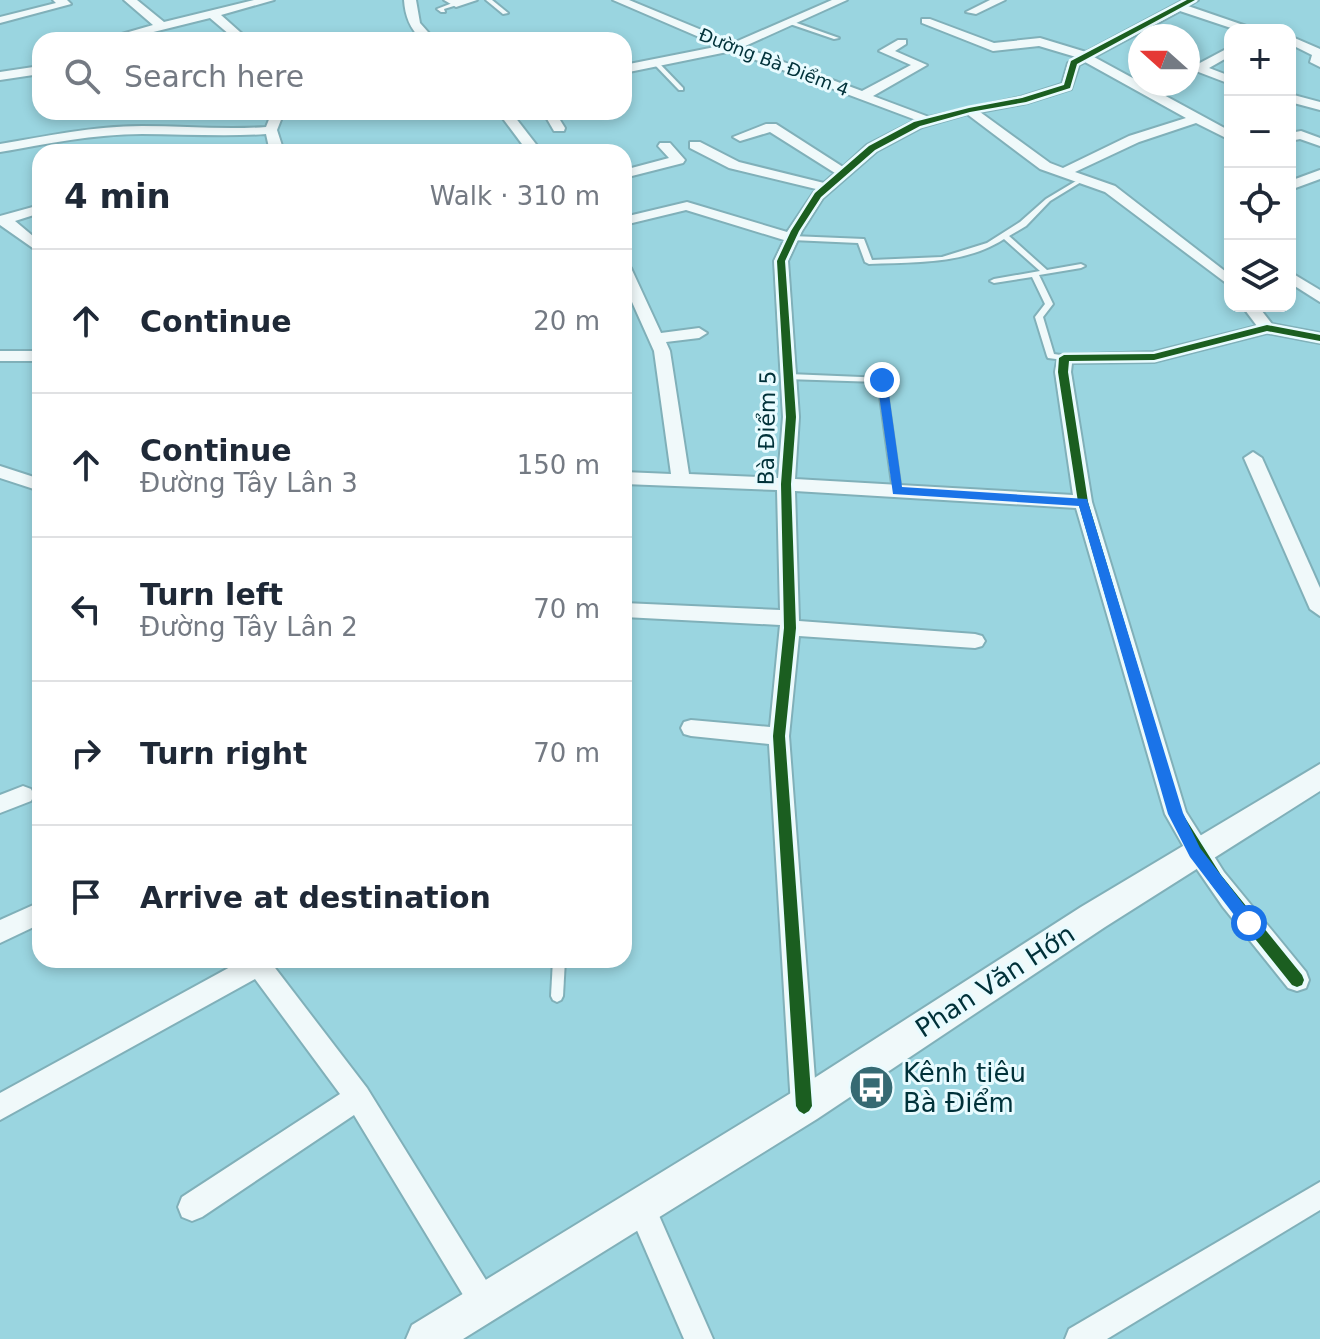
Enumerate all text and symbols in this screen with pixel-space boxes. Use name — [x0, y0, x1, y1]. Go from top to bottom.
street label: Đường Bà Điểm 4 — [696, 24, 852, 100]
north arrow — [1128, 24, 1200, 96]
map controls — [1224, 24, 1296, 312]
button: + — [1224, 24, 1296, 96]
search box — [32, 32, 632, 120]
icon: search — [60, 54, 104, 98]
text: Search here — [124, 59, 304, 94]
button: − — [1224, 96, 1296, 168]
button: locate — [1224, 168, 1296, 240]
text: 4 min — [64, 176, 171, 216]
text: Walk · 310 m — [430, 181, 600, 211]
button: layers — [1224, 240, 1296, 312]
icon: ahead — [64, 299, 108, 343]
text: Continue — [140, 304, 292, 339]
text: 20 m — [533, 306, 600, 336]
route end — [864, 362, 900, 398]
street label: Bà Điểm 5 — [754, 370, 780, 486]
text: Continue — [140, 433, 292, 468]
icon: ahead — [64, 443, 108, 487]
text: 150 m — [517, 450, 600, 480]
text: Đường Tây Lân 3 — [140, 468, 358, 498]
text: Turn left — [140, 577, 283, 612]
icon: left — [64, 587, 108, 631]
text: 70 m — [533, 594, 600, 624]
text: Đường Tây Lân 2 — [140, 612, 358, 642]
icon: right — [64, 731, 108, 775]
text: Turn right — [140, 736, 307, 771]
text: 70 m — [533, 738, 600, 768]
icon: arrive — [64, 875, 108, 919]
text: Arrive at destination — [140, 880, 491, 915]
route start — [1231, 905, 1267, 941]
street label: Phan Văn Hớn — [910, 919, 1080, 1043]
place label: Kênh tiêu Bà Điểm — [903, 1058, 1026, 1118]
bus stop icon: Kênh tiêu Bà Điểm — [848, 1064, 896, 1112]

